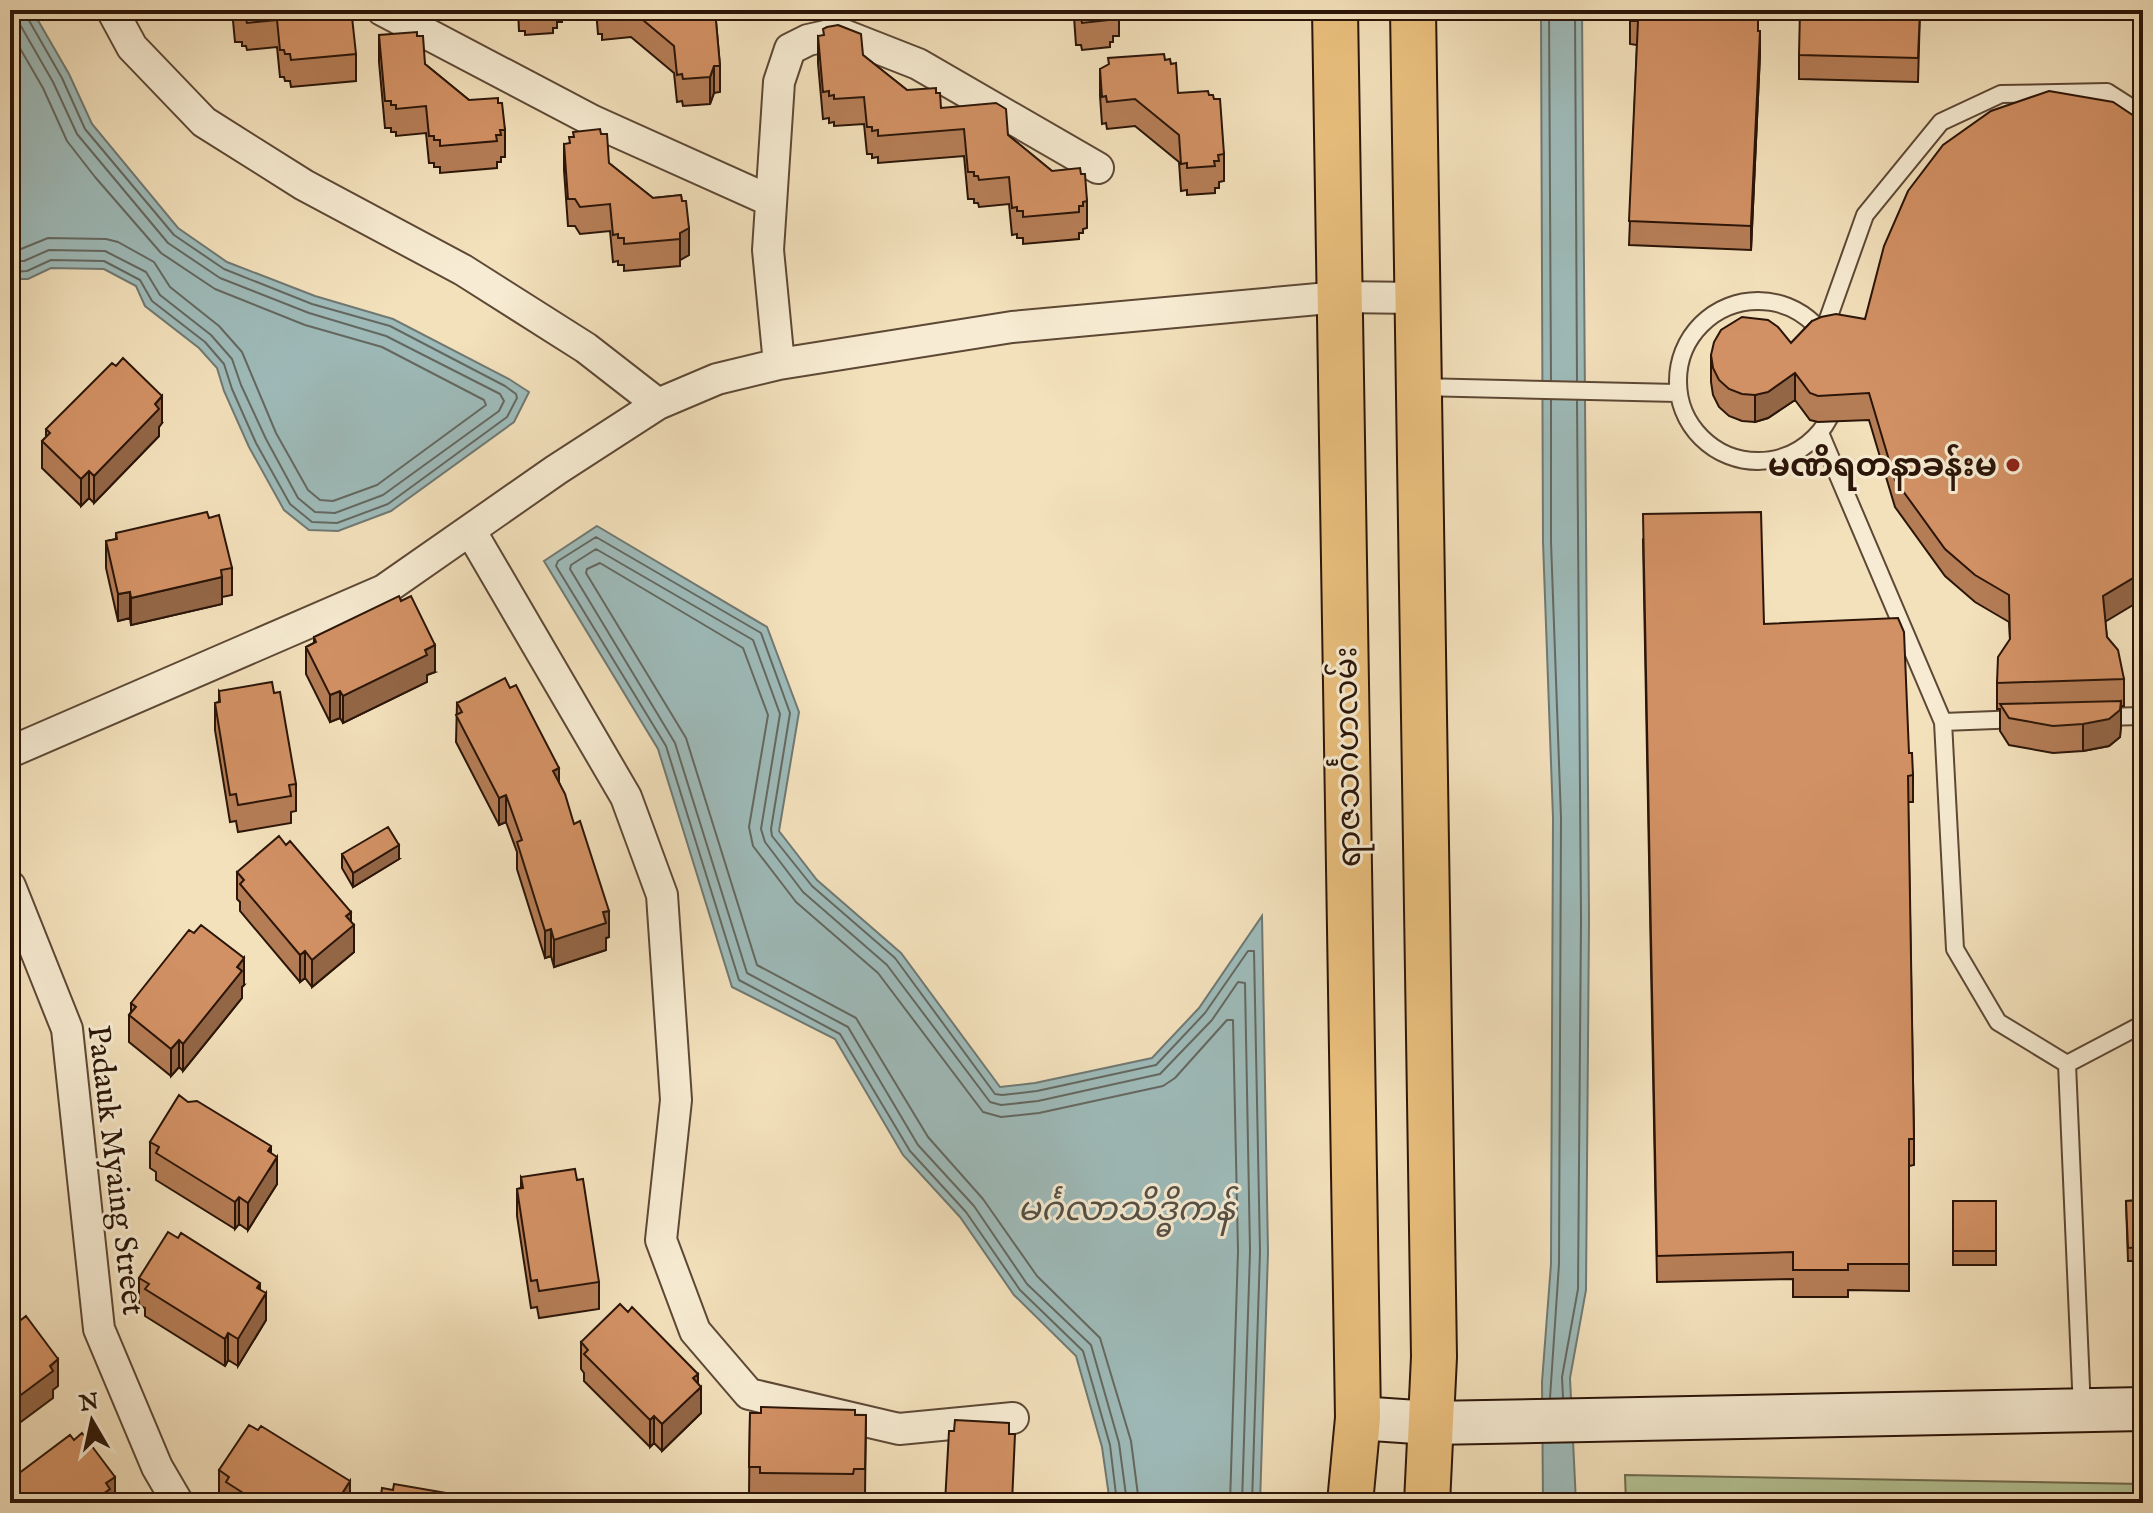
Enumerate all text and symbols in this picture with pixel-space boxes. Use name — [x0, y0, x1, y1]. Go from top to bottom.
place label: မဏိရတနာခန်းမ — [1768, 443, 1997, 491]
marker: မဏိရတနာခန်းမ — [2004, 456, 2022, 474]
street label: ရာဇသင်္ဂဟလမ်း — [1322, 646, 1375, 868]
street label: Padauk Myaing Street — [76, 1023, 153, 1318]
water label: မင်္ဂလာသိဒ္ဓိကန် — [1017, 1185, 1239, 1237]
north arrow — [52, 1381, 132, 1461]
text: N — [77, 1388, 101, 1419]

